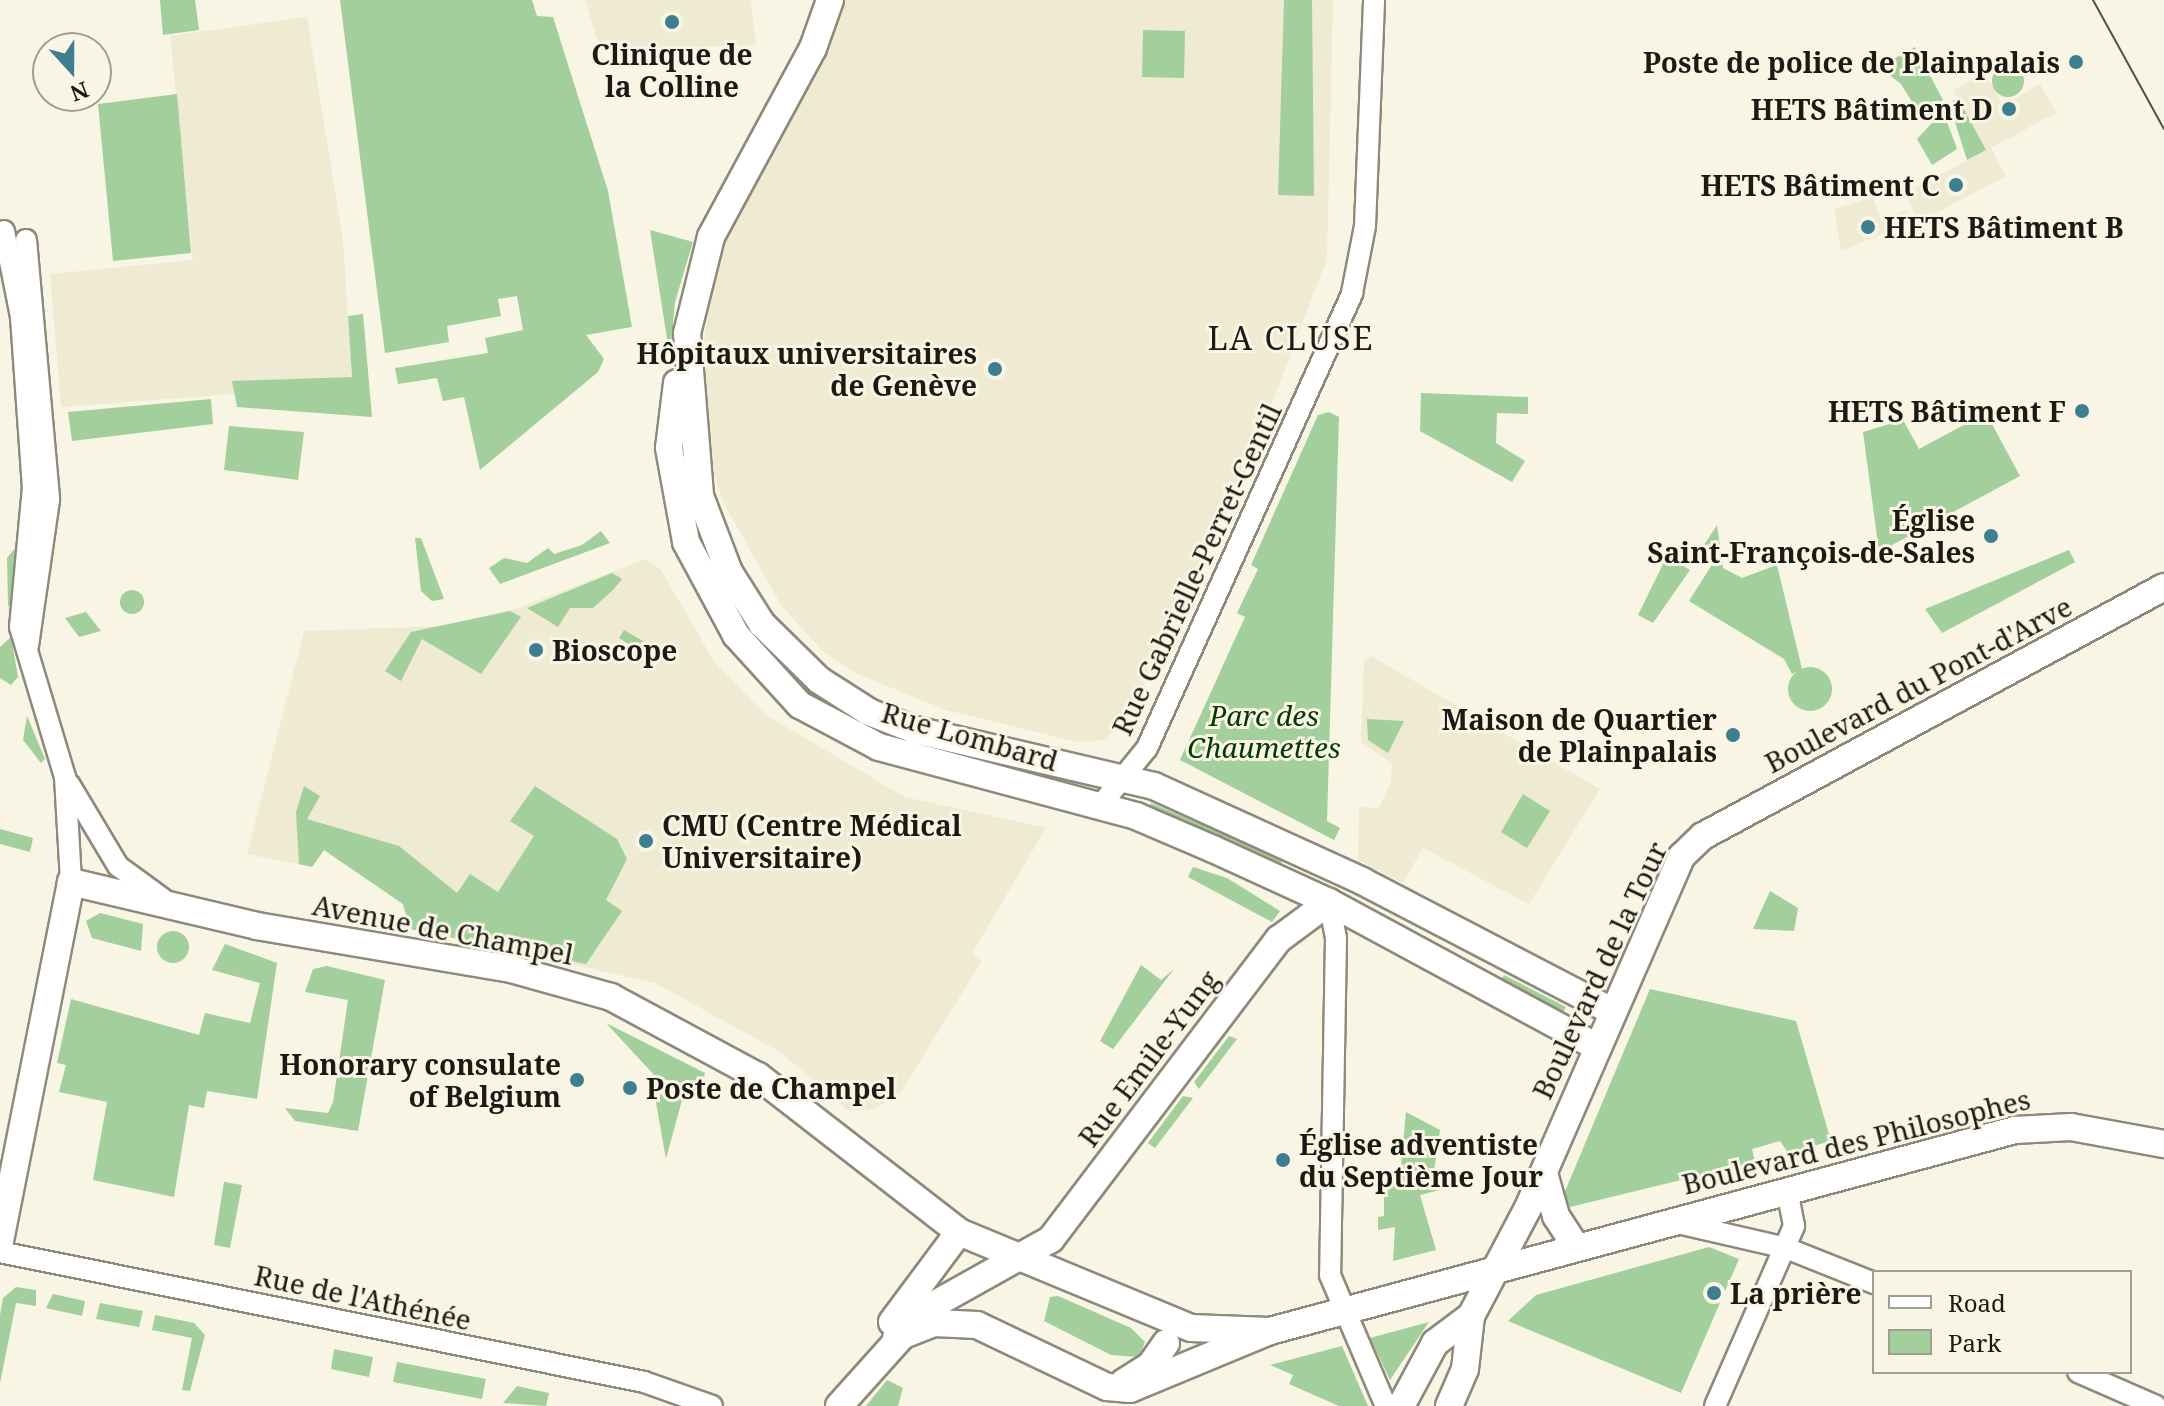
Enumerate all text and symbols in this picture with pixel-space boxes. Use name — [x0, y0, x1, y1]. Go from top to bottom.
marker: Clinique de la Colline — [661, 11, 683, 33]
north arrow — [32, 32, 112, 112]
place label: Clinique de la Colline — [591, 37, 753, 103]
place label: Poste de police de Plainpalais — [1643, 45, 2060, 79]
marker: Poste de police de Plainpalais — [2067, 53, 2085, 71]
text: N — [66, 75, 93, 110]
place label: HETS Bâtiment D — [1751, 92, 1993, 126]
marker: HETS Bâtiment D — [2000, 100, 2018, 118]
place label: HETS Bâtiment C — [1701, 168, 1940, 202]
marker: HETS Bâtiment C — [1947, 176, 1965, 194]
place label: HETS Bâtiment B — [1884, 210, 2124, 244]
marker: HETS Bâtiment B — [1859, 218, 1877, 236]
district label: LA CLUSE — [1208, 319, 1374, 357]
place label: Hôpitaux universitaires de Genève — [636, 336, 977, 402]
marker: Hôpitaux universitaires de Genève — [984, 358, 1006, 380]
place label: HETS Bâtiment F — [1828, 394, 2066, 428]
street label: Rue Gabrielle-Perret-Gentil — [1104, 398, 1288, 740]
marker: HETS Bâtiment F — [2073, 402, 2091, 420]
place label: Église Saint-François-de-Sales — [1647, 503, 1975, 569]
marker: Église Saint-François-de-Sales — [1982, 527, 2000, 545]
street label: Boulevard du Pont-d'Arve — [1759, 589, 2077, 779]
place label: Bioscope — [552, 633, 677, 667]
marker: Bioscope — [527, 641, 545, 659]
street label: Rue Lombard — [878, 695, 1062, 777]
park label: Parc des Chaumettes — [1187, 698, 1341, 764]
place label: Maison de Quartier de Plainpalais — [1442, 702, 1717, 768]
marker: Maison de Quartier de Plainpalais — [1724, 726, 1742, 744]
place label: CMU (Centre Médical Universitaire) — [662, 808, 962, 874]
marker: CMU (Centre Médical Universitaire) — [637, 832, 655, 850]
street label: Boulevard de la Tour — [1525, 836, 1673, 1104]
street label: Avenue de Champel — [310, 887, 576, 971]
street label: Rue Emile-Yung — [1071, 963, 1225, 1153]
place label: Honorary consulate of Belgium — [279, 1047, 561, 1113]
marker: Honorary consulate of Belgium — [568, 1071, 586, 1089]
place label: Poste de Champel — [646, 1071, 896, 1105]
marker: Poste de Champel — [621, 1079, 639, 1097]
street label: Boulevard des Philosophes — [1679, 1081, 2033, 1201]
place label: Église adventiste du Septième Jour — [1299, 1127, 1543, 1193]
marker: Église adventiste du Septième Jour — [1274, 1151, 1292, 1169]
street label: Rue de l'Athénée — [252, 1258, 474, 1336]
legend — [1872, 1270, 2132, 1374]
place label: La prière — [1730, 1276, 1862, 1310]
marker: La prière — [1705, 1284, 1723, 1302]
text: Road — [1948, 1286, 2006, 1319]
text: Park — [1948, 1326, 2001, 1359]

